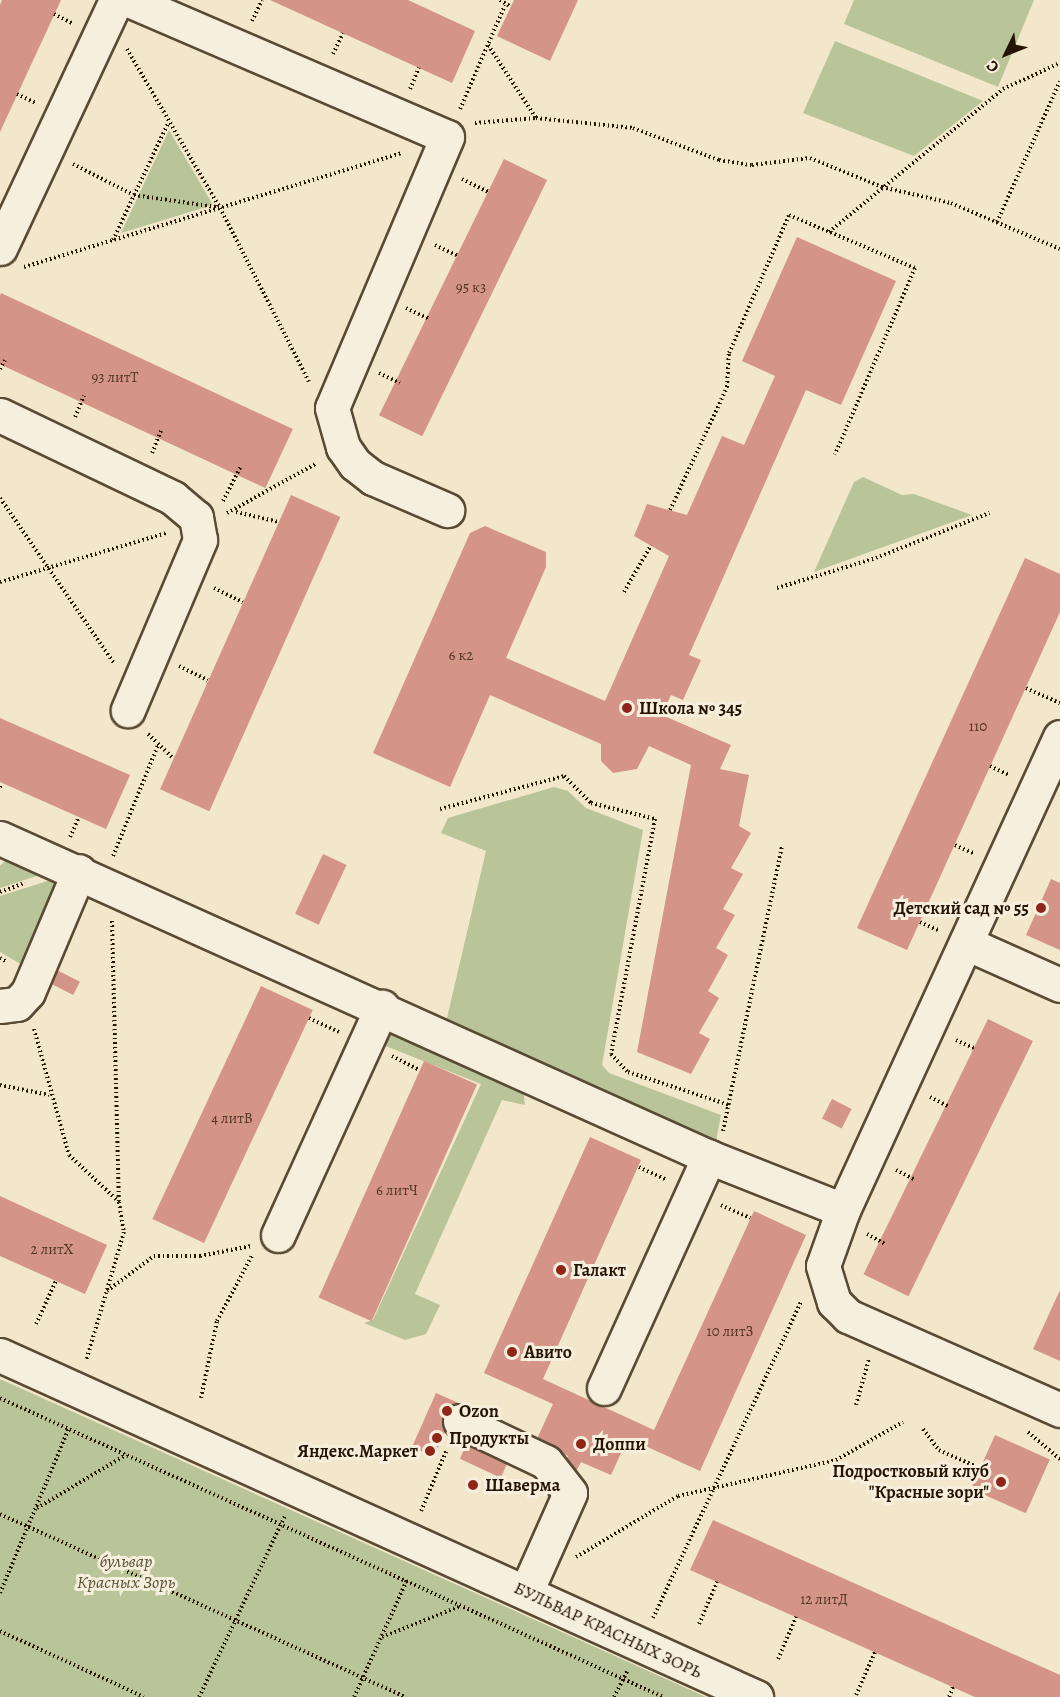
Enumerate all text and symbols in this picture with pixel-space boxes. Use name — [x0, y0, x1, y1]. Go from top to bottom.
north arrow — [976, 24, 1036, 84]
text: С — [981, 55, 1004, 77]
house number: 95 к3 — [456, 279, 486, 297]
house number: 93 литТ — [91, 369, 139, 387]
house number: 6 к2 — [449, 647, 473, 665]
place label: Школа № 345 — [639, 697, 742, 719]
marker: Школа № 345 — [620, 701, 634, 715]
house number: 110 — [969, 718, 987, 736]
place label: Детский сад № 55 — [894, 897, 1029, 919]
marker: Детский сад № 55 — [1034, 901, 1048, 915]
house number: 4 литВ — [211, 1110, 253, 1128]
house number: 6 литЧ — [376, 1182, 418, 1200]
house number: 2 литХ — [31, 1241, 73, 1259]
place label: Галакт — [573, 1259, 626, 1281]
marker: Галакт — [554, 1263, 568, 1277]
house number: 10 литЗ — [707, 1323, 753, 1341]
place label: Авито — [524, 1341, 572, 1363]
marker: Авито — [505, 1345, 519, 1359]
place label: Ozon — [459, 1400, 499, 1422]
marker: Ozon — [440, 1404, 454, 1418]
place label: Продукты — [449, 1427, 529, 1449]
marker: Продукты — [430, 1431, 444, 1445]
place label: Доппи — [593, 1433, 646, 1455]
marker: Доппи — [574, 1437, 588, 1451]
place label: Яндекс.Маркет — [298, 1440, 418, 1462]
marker: Яндекс.Маркет — [423, 1444, 437, 1458]
place label: Подростковый клуб "Красные зори" — [832, 1461, 989, 1504]
place label: Шаверма — [485, 1474, 560, 1496]
marker: Подростковый клуб "Красные зори" — [994, 1475, 1008, 1489]
marker: Шаверма — [466, 1478, 480, 1492]
park label: бульвар Красных Зорь — [77, 1551, 175, 1594]
street label: БУЛЬВАР КРАСНЫХ ЗОРЬ — [510, 1577, 706, 1683]
house number: 12 литД — [800, 1591, 848, 1609]

